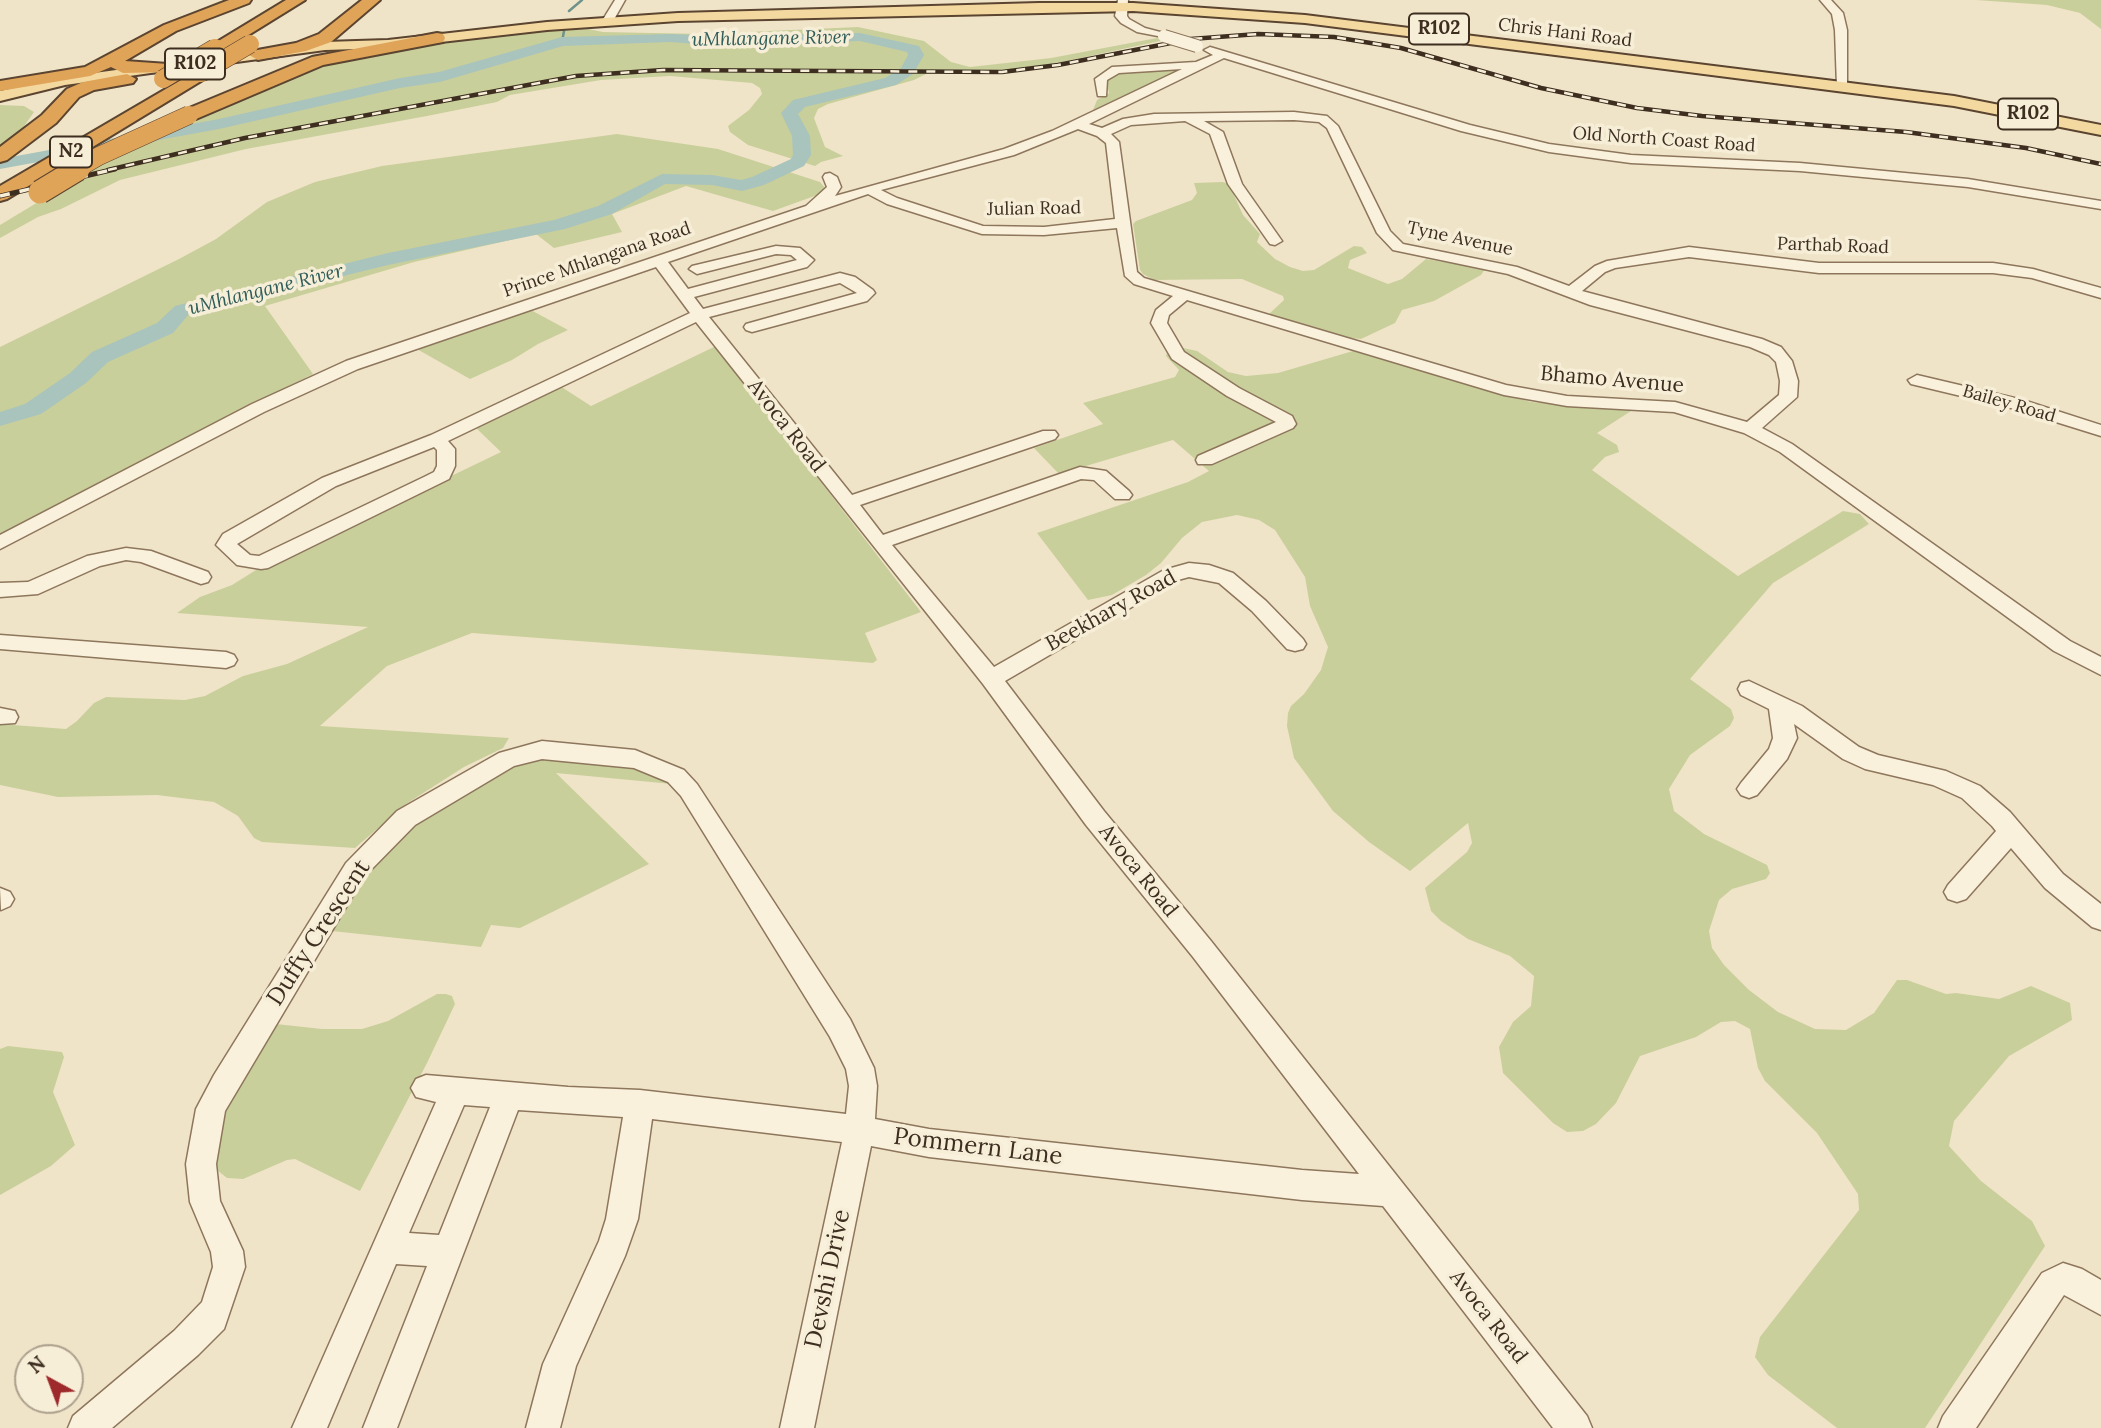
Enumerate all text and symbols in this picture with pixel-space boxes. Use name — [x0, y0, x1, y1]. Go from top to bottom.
road number: R102 — [1409, 14, 1469, 44]
street label: Chris Hani Road — [1497, 14, 1633, 52]
water label: uMhlangane River — [691, 26, 851, 52]
road number: R102 — [165, 48, 225, 80]
road number: R102 — [1998, 98, 2058, 130]
street label: Old North Coast Road — [1572, 123, 1756, 157]
road number: N2 — [50, 136, 92, 168]
street label: Julian Road — [987, 197, 1081, 221]
street label: Tyne Avenue — [1405, 217, 1515, 261]
street label: Prince Mhlangana Road — [500, 218, 694, 302]
street label: Parthab Road — [1777, 233, 1889, 259]
water label: uMhlangane River — [186, 260, 346, 320]
street label: Bhamo Avenue — [1539, 361, 1685, 399]
street label: Avoca Road — [742, 374, 830, 478]
street label: Bailey Road — [1960, 380, 2058, 428]
street label: Beekhary Road — [1041, 565, 1181, 657]
street label: Avoca Road — [1093, 820, 1183, 922]
street label: Duffy Crescent — [261, 855, 377, 1011]
street label: Pommern Lane — [892, 1122, 1064, 1172]
street label: Devshi Drive — [799, 1207, 857, 1351]
street label: Avoca Road — [1444, 1265, 1532, 1369]
north arrow — [14, 1344, 84, 1414]
text: N — [23, 1351, 50, 1379]

